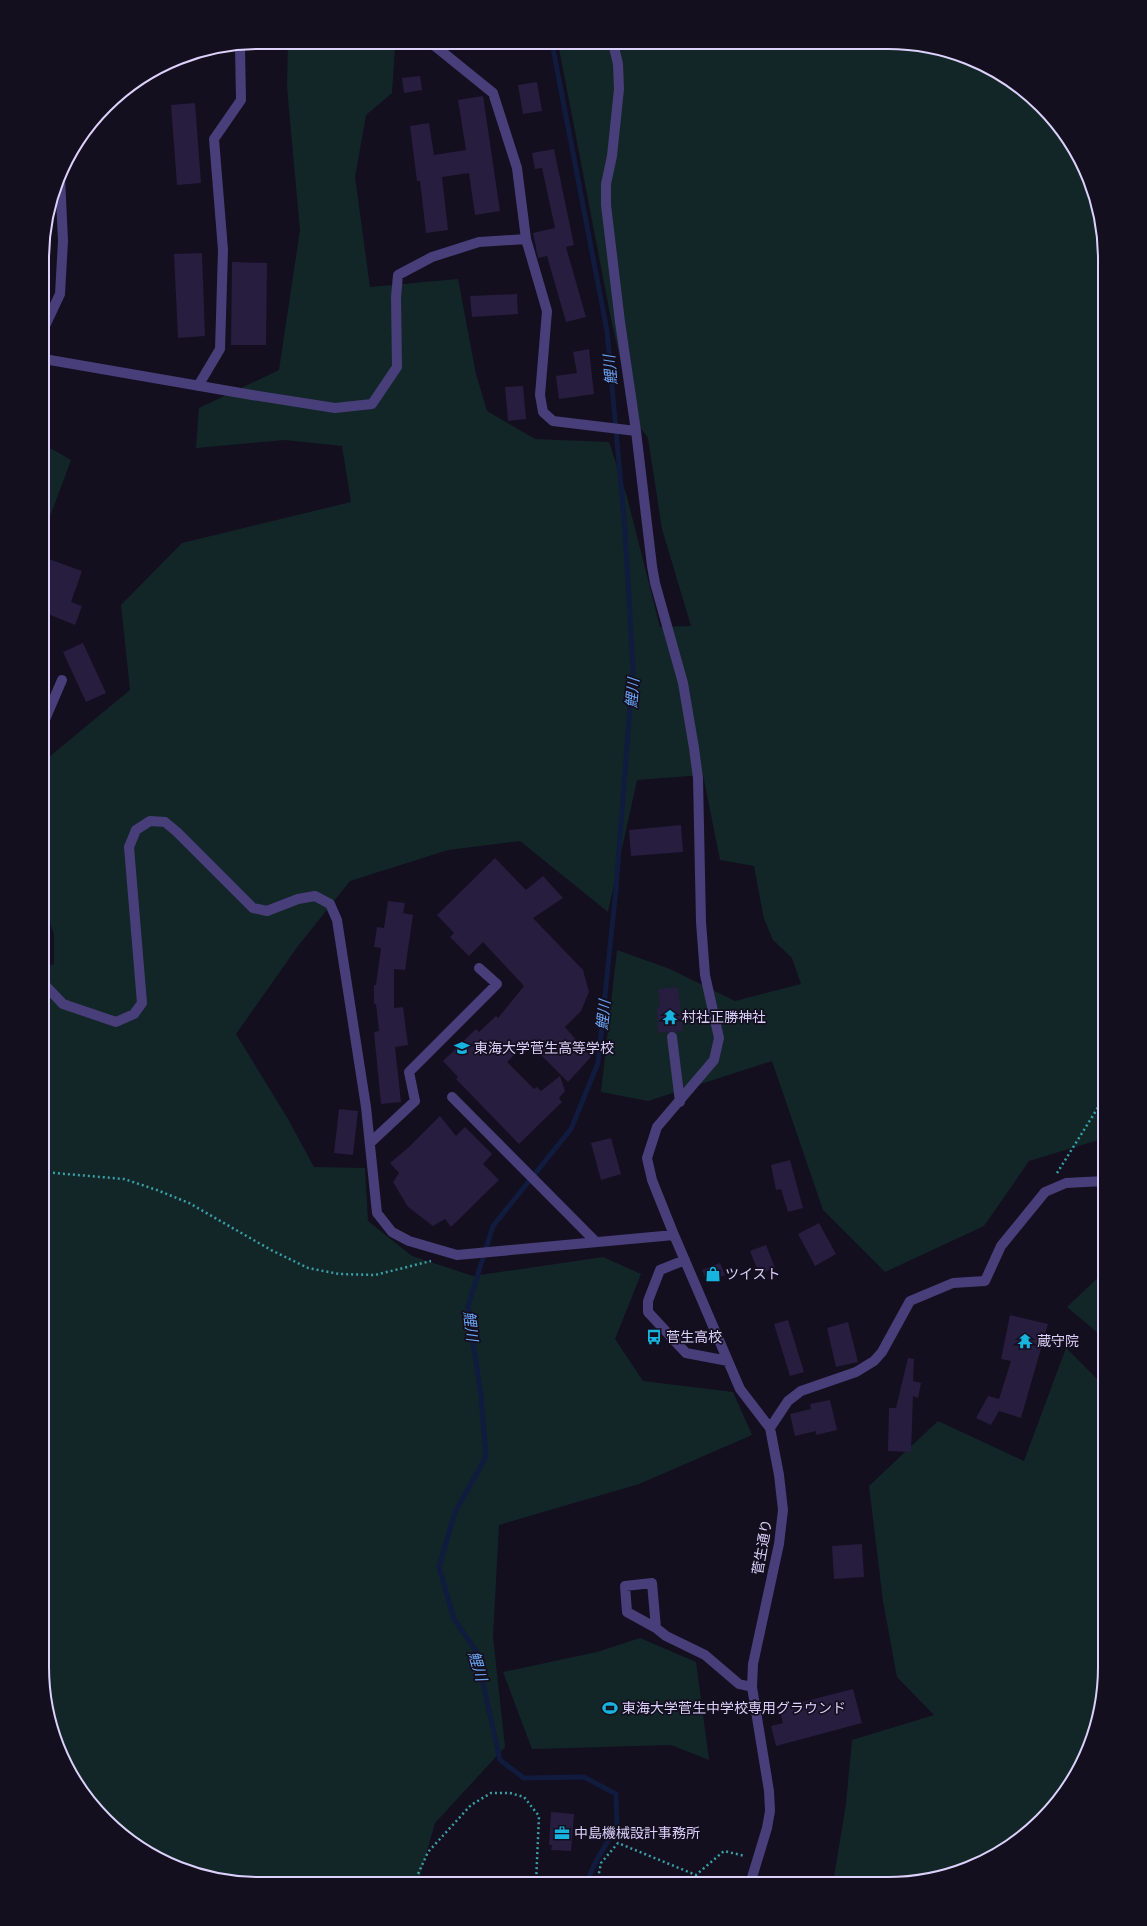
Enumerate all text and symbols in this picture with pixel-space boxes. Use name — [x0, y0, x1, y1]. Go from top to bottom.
water label: 鯉川 — [598, 352, 622, 386]
water label: 鯉川 — [620, 675, 644, 709]
water label: 鯉川 — [591, 997, 615, 1031]
temple icon: 村社正勝神社 — [661, 1008, 679, 1026]
place label: 村社正勝神社 — [682, 1008, 766, 1026]
school or university icon: 東海大学菅生高等学校 — [453, 1039, 471, 1057]
place label: 東海大学菅生高等学校 — [474, 1039, 614, 1057]
shop icon: ツイスト — [704, 1265, 722, 1283]
place label: ツイスト — [725, 1265, 781, 1283]
water label: 鯉川 — [459, 1310, 483, 1344]
bus stop icon: 菅生高校 — [645, 1328, 663, 1346]
place label: 菅生高校 — [666, 1328, 722, 1346]
temple icon: 蔵守院 — [1016, 1332, 1034, 1350]
place label: 蔵守院 — [1037, 1332, 1079, 1350]
street label: 菅生通り — [748, 1518, 776, 1576]
water label: 鯉川 — [464, 1649, 493, 1685]
sports icon: 東海大学菅生中学校専用グラウンド — [601, 1699, 619, 1717]
place label: 東海大学菅生中学校専用グラウンド — [622, 1699, 846, 1717]
office icon: 中島機械設計事務所 — [553, 1824, 571, 1842]
place label: 中島機械設計事務所 — [574, 1824, 700, 1842]

